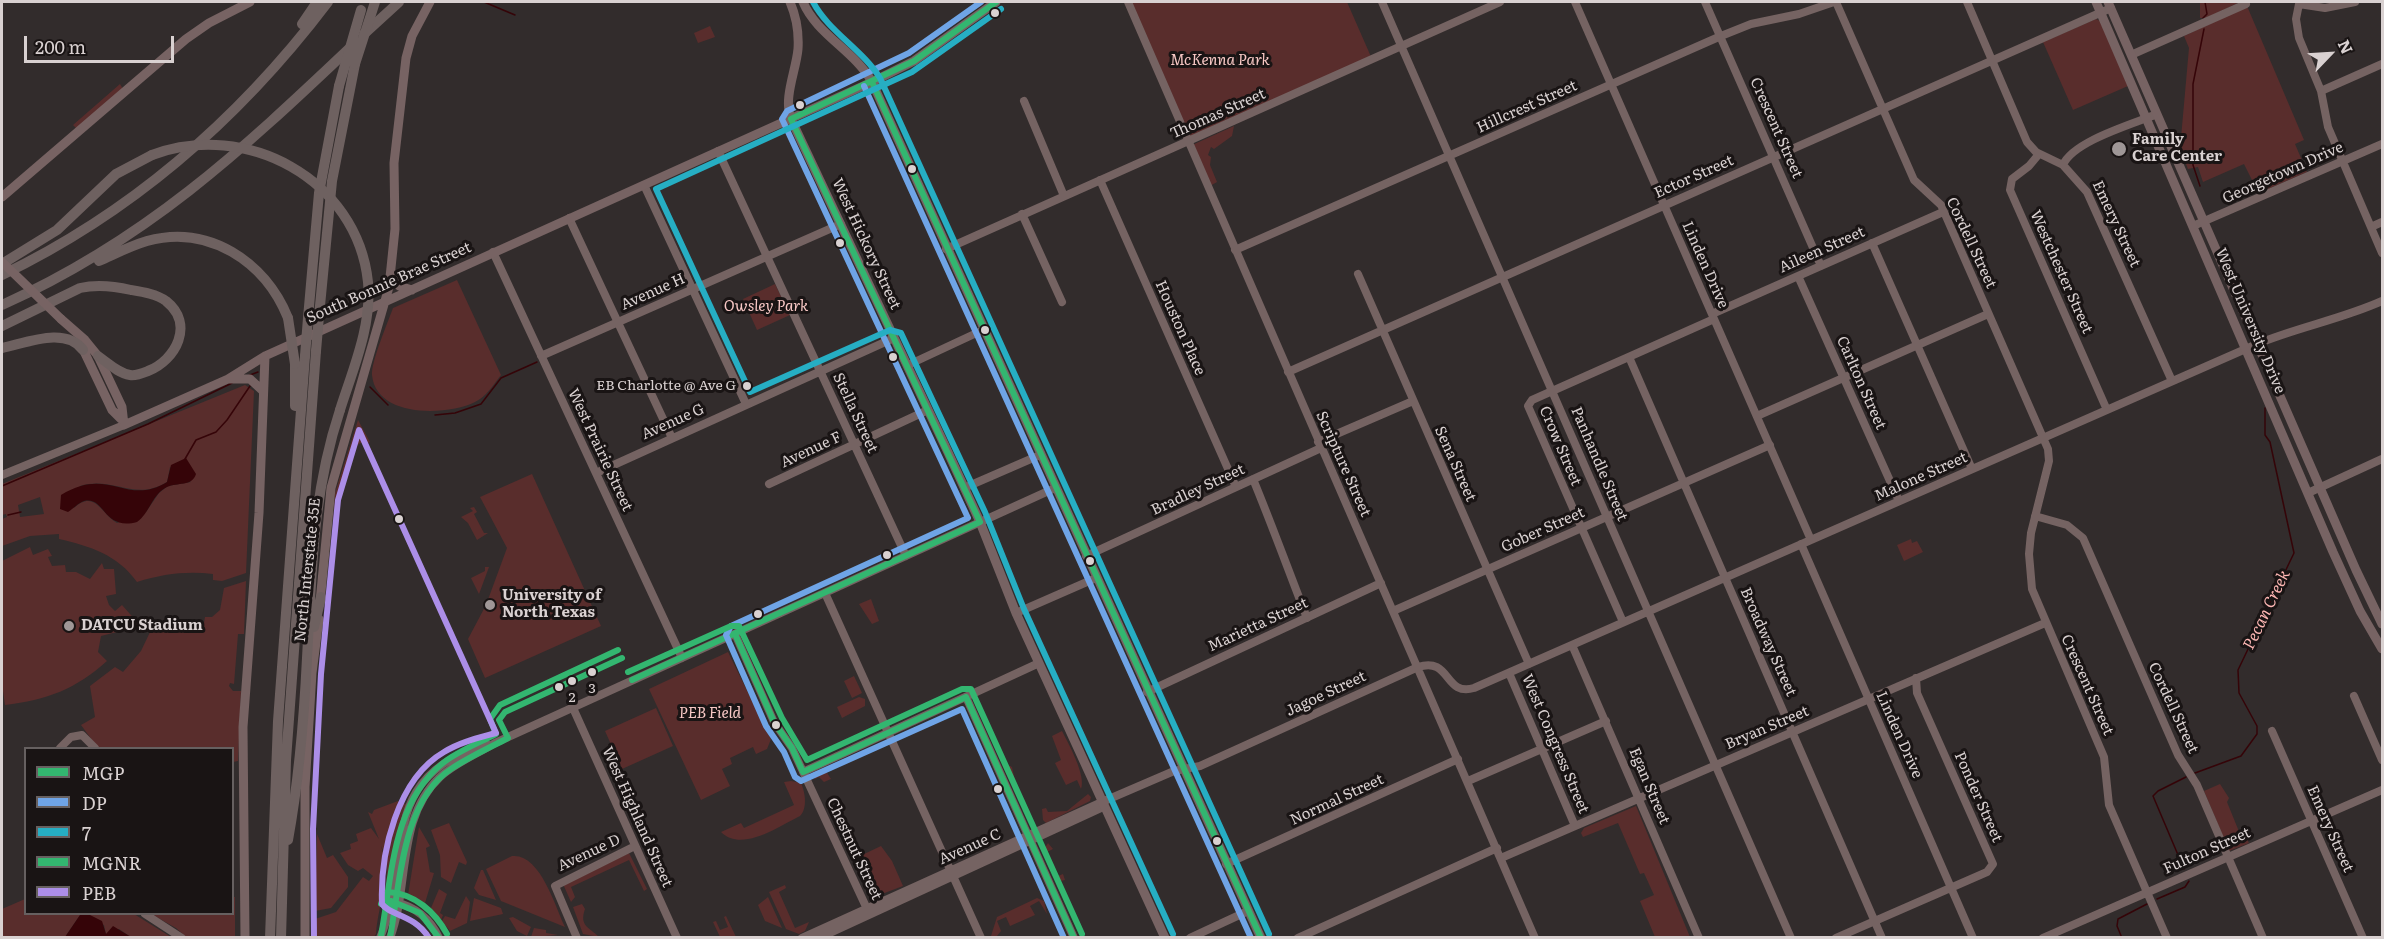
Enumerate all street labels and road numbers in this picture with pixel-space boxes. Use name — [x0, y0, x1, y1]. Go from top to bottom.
street label: Crescent Street — [1746, 75, 1806, 181]
street label: Hillcrest Street — [1474, 77, 1580, 137]
street label: Thomas Street — [1168, 85, 1268, 143]
street label: Georgetown Drive — [2220, 138, 2346, 208]
street label: Ector Street — [1652, 152, 1736, 202]
street label: West Hickory Street — [828, 176, 904, 312]
street label: Emery Street — [2088, 178, 2144, 270]
street label: Cordell Street — [1942, 195, 2000, 291]
street label: Westchester Street — [2026, 207, 2096, 337]
street label: Linden Drive — [1678, 219, 1732, 311]
street label: Aileen Street — [1776, 223, 1868, 277]
street label: South Bonnie Brae Street — [304, 238, 474, 328]
street label: West University Drive — [2211, 246, 2289, 396]
street label: Avenue H — [618, 270, 688, 314]
street label: Houston Place — [1151, 278, 1209, 378]
street label: Carlton Street — [1832, 333, 1890, 433]
street label: Stella Street — [829, 370, 881, 456]
street label: West Prairie Street — [564, 386, 636, 514]
street label: Avenue G — [639, 400, 707, 444]
street label: Crow Street — [1535, 403, 1585, 489]
street label: Panhandle Street — [1567, 404, 1631, 524]
street label: Scripture Street — [1312, 408, 1374, 520]
street label: Sena Street — [1430, 424, 1480, 504]
street label: Avenue F — [778, 428, 844, 472]
street label: Malone Street — [1872, 448, 1970, 506]
street label: Bradley Street — [1148, 460, 1248, 520]
street label: North Interstate 35E — [291, 497, 325, 643]
street label: Gober Street — [1499, 504, 1587, 556]
street label: Broadway Street — [1736, 585, 1800, 699]
street label: Marietta Street — [1205, 594, 1311, 656]
street label: Crescent Street — [2057, 632, 2117, 738]
street label: Cordell Street — [2144, 660, 2202, 756]
street label: Jagoe Street — [1283, 668, 1369, 720]
street label: West Congress Street — [1517, 672, 1593, 816]
street label: Linden Drive — [1872, 689, 1926, 781]
street label: Bryan Street — [1722, 702, 1812, 754]
street label: West Highland Street — [598, 744, 676, 890]
street label: Egan Street — [1625, 745, 1673, 827]
street label: Ponder Street — [1950, 749, 2006, 845]
street label: Normal Street — [1287, 770, 1387, 830]
street label: Emery Street — [2303, 783, 2357, 875]
street label: Chestnut Street — [822, 795, 886, 903]
street label: Fulton Street — [2161, 824, 2253, 878]
street label: Avenue C — [936, 825, 1004, 869]
street label: Avenue D — [555, 831, 623, 875]

